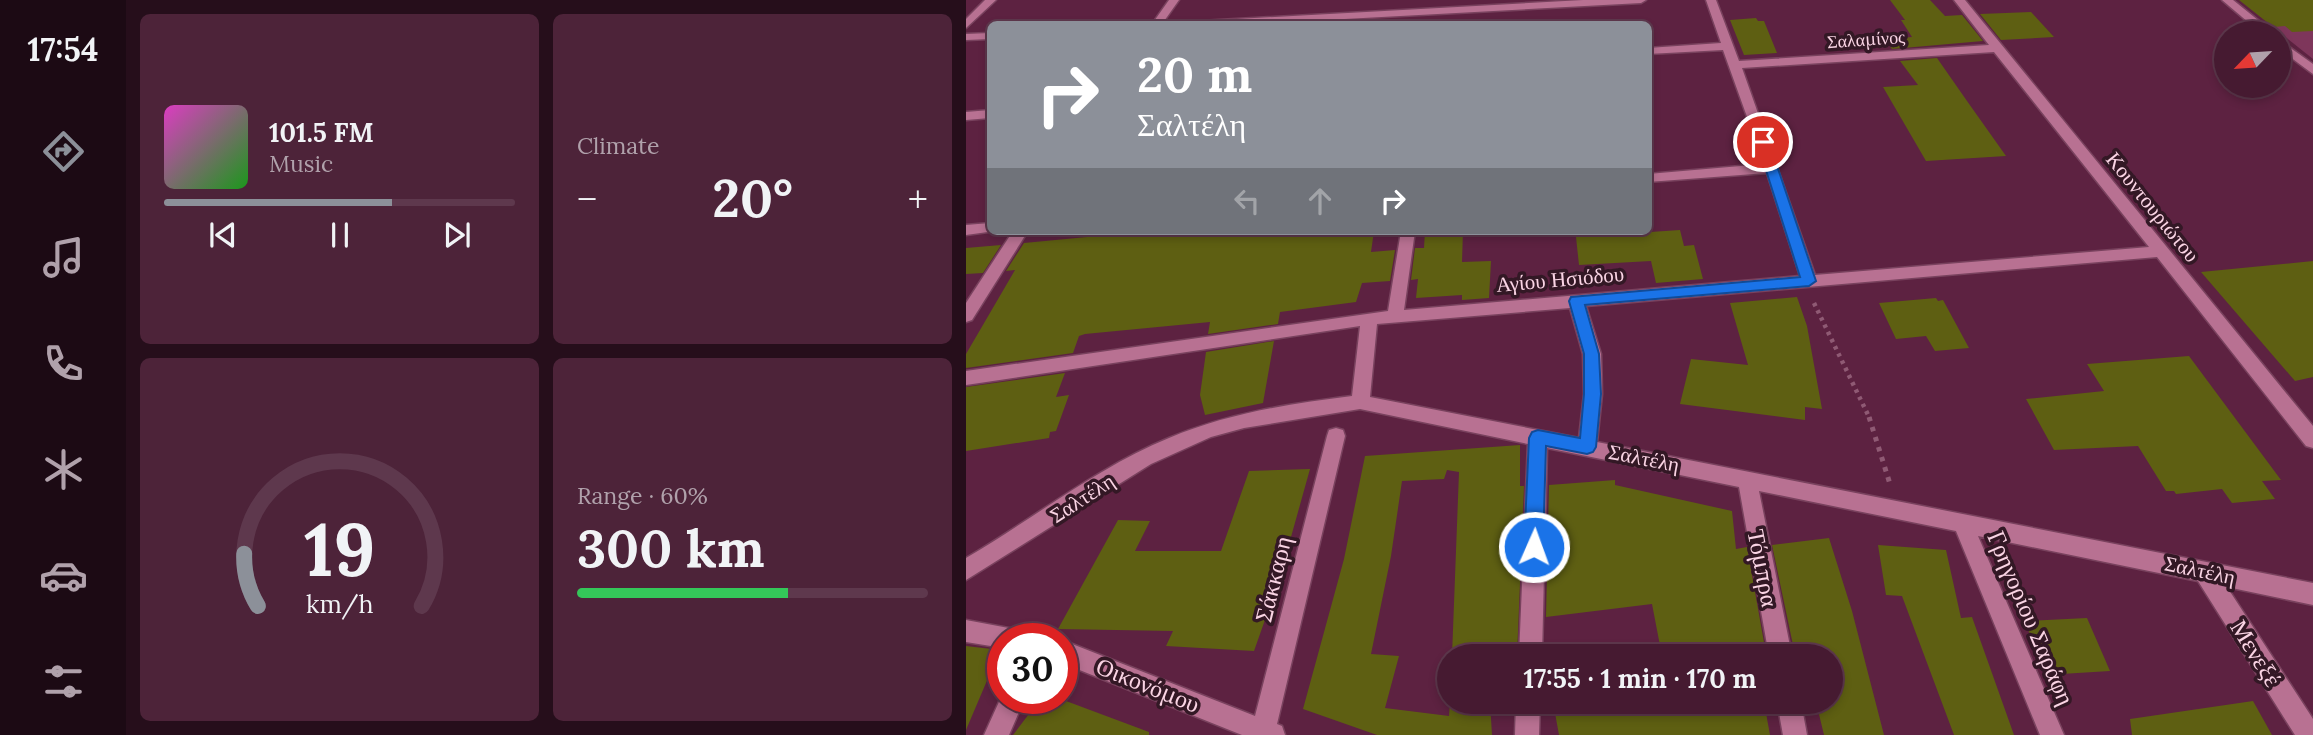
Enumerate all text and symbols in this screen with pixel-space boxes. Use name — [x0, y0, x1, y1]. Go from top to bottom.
north arrow — [2214, 21, 2291, 98]
map controls — [2214, 21, 2291, 98]
street label: Σαλαμίνος — [1826, 25, 1906, 53]
text: 17:54 — [27, 29, 99, 70]
text: 20 m — [1137, 43, 1252, 105]
icon: right — [1022, 49, 1113, 140]
text: Σαλτέλη — [1137, 104, 1246, 145]
pin — [1733, 112, 1793, 172]
text: 101.5 FM — [269, 116, 374, 149]
icon: arrive — [1744, 123, 1782, 161]
icon: directions — [39, 127, 88, 176]
text: Climate — [577, 131, 659, 160]
street label: Κουντουριώτου — [2100, 146, 2206, 268]
text: Music — [269, 149, 333, 178]
text: 20° — [712, 165, 793, 231]
text: − — [577, 175, 597, 223]
text: + — [908, 175, 928, 223]
icon: left — [1228, 182, 1266, 220]
icon: ahead — [1301, 182, 1339, 220]
icon: right — [1374, 182, 1412, 220]
icon: previous — [204, 216, 242, 254]
icon: pause — [321, 216, 359, 254]
icon: next — [438, 216, 476, 254]
icon: music — [39, 233, 88, 282]
street label: Αγίου Ησιόδου — [1495, 260, 1625, 298]
icon: phone — [39, 339, 88, 388]
street label: Σαλτέλη — [1606, 438, 1682, 478]
icon: climate — [39, 445, 88, 494]
street label: Σαλτέλη — [1045, 467, 1119, 529]
text: Range · 60% — [577, 481, 708, 510]
text: 19 — [304, 503, 375, 596]
position arrow — [1497, 510, 1571, 584]
text: 300 km — [577, 515, 765, 581]
street label: Γρηγορίου Σαράφη — [1980, 526, 2082, 710]
street label: Τόμπρα — [1740, 527, 1786, 610]
street label: Σάκκαρη — [1247, 533, 1299, 625]
street label: Σαλτέλη — [2162, 549, 2238, 591]
icon: car — [39, 551, 88, 600]
text: km/h — [306, 587, 373, 619]
street label: Μενεξέ — [2223, 614, 2289, 692]
speed limit sign: 30 — [987, 623, 1078, 714]
street label: Οικονόμου — [1092, 650, 1204, 720]
icon: filters — [39, 657, 88, 706]
text: 17:55 · 1 min · 170 m — [1524, 662, 1756, 695]

